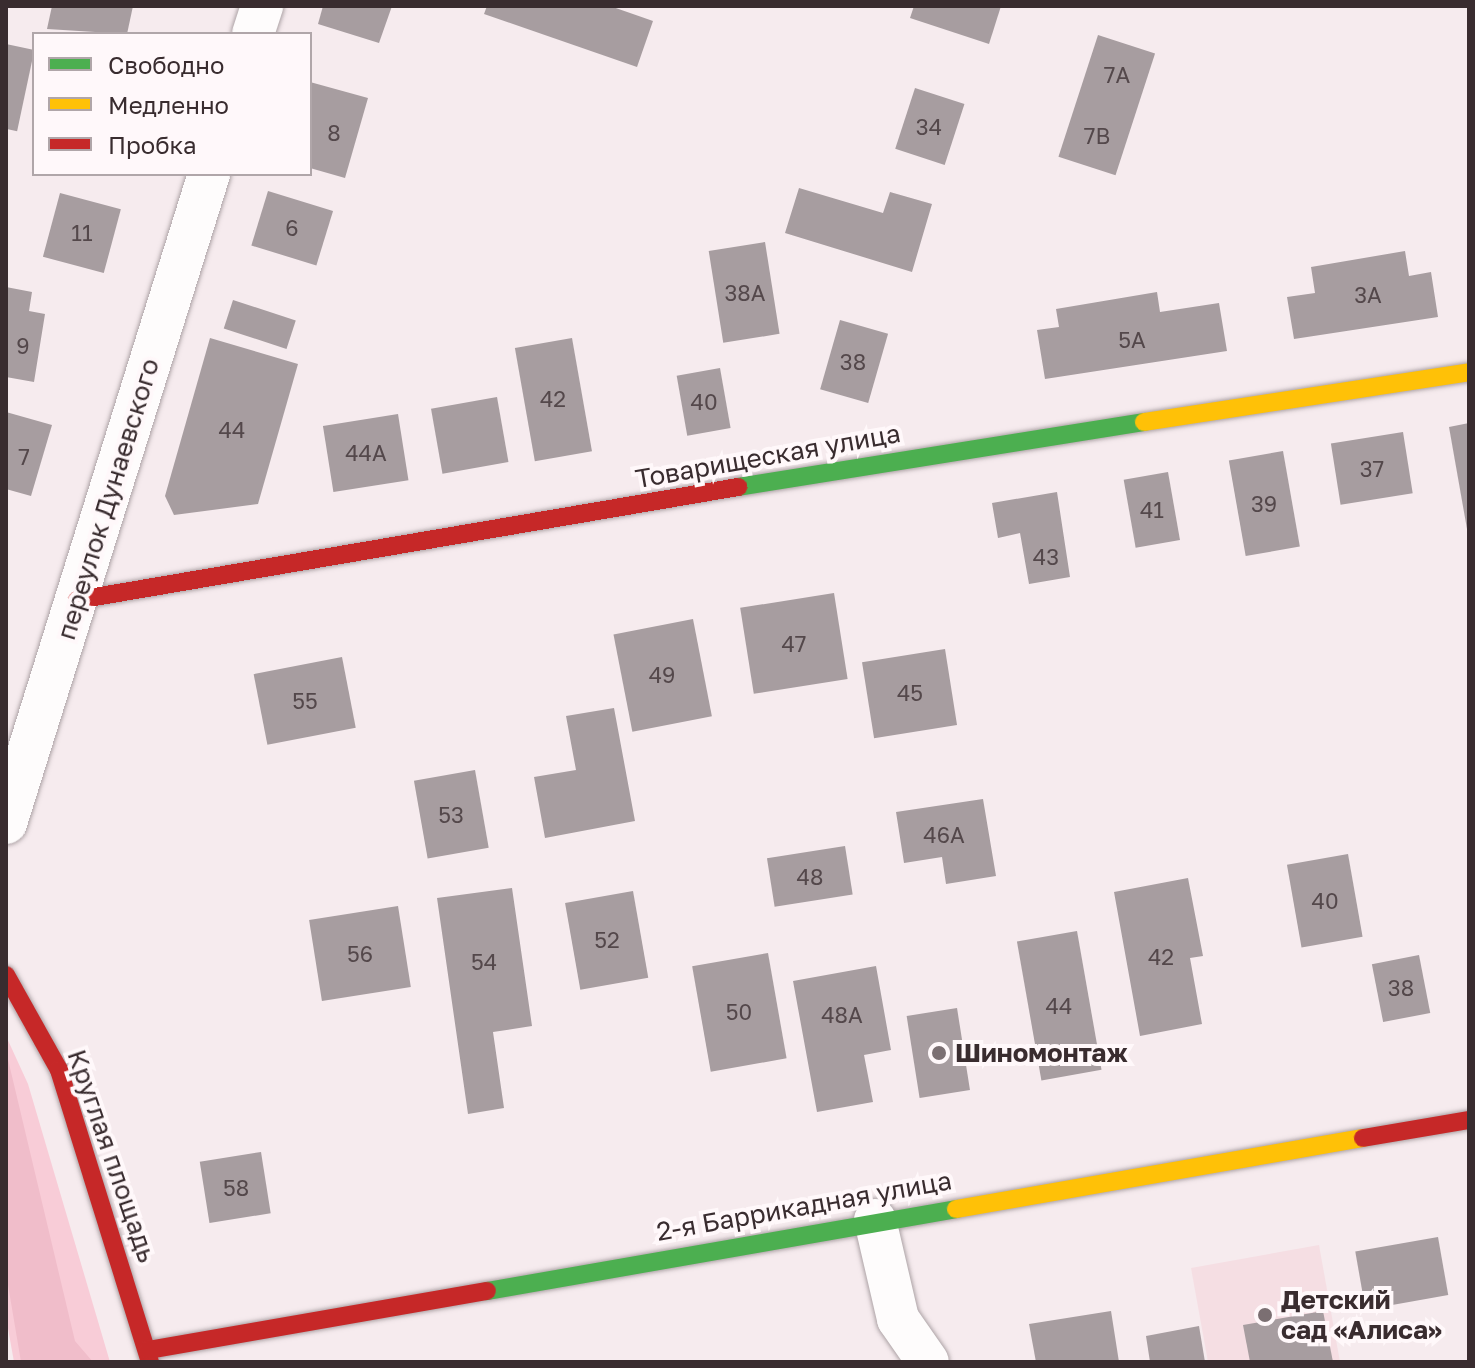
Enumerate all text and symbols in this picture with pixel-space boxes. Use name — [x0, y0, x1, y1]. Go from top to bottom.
legend — [32, 32, 312, 176]
text: Свободно — [108, 50, 224, 79]
house number: 7А — [1104, 62, 1130, 88]
text: Медленно — [108, 90, 229, 119]
house number: 34 — [916, 114, 942, 140]
house number: 8 — [327, 120, 341, 146]
house number: 7В — [1084, 123, 1110, 149]
text: Пробка — [108, 130, 197, 159]
house number: 6 — [285, 215, 299, 241]
house number: 11 — [71, 220, 93, 246]
house number: 38А — [724, 280, 766, 306]
house number: 3А — [1354, 282, 1382, 308]
house number: 5А — [1118, 327, 1146, 353]
house number: 9 — [16, 333, 30, 359]
house number: 38 — [840, 349, 866, 375]
street label: переулок Дунаевского — [50, 355, 166, 643]
house number: 42 — [540, 386, 566, 412]
house number: 40 — [690, 389, 718, 415]
house number: 44 — [219, 417, 245, 443]
street label: Товарищеская улица — [633, 417, 903, 495]
house number: 44А — [345, 440, 387, 466]
house number: 7 — [18, 444, 30, 470]
house number: 37 — [1360, 456, 1384, 482]
house number: 39 — [1251, 491, 1277, 517]
house number: 41 — [1140, 497, 1164, 523]
house number: 43 — [1033, 544, 1059, 570]
house number: 47 — [781, 631, 807, 657]
house number: 49 — [649, 662, 675, 688]
house number: 45 — [897, 680, 923, 706]
house number: 55 — [292, 688, 318, 714]
house number: 53 — [438, 802, 464, 828]
house number: 46А — [923, 822, 965, 848]
house number: 48 — [797, 864, 823, 890]
house number: 40 — [1311, 888, 1339, 914]
house number: 52 — [594, 927, 620, 953]
house number: 56 — [347, 941, 373, 967]
house number: 42 — [1148, 944, 1174, 970]
house number: 54 — [471, 949, 497, 975]
house number: 38 — [1388, 975, 1414, 1001]
house number: 44 — [1046, 993, 1072, 1019]
house number: 50 — [726, 999, 752, 1025]
house number: 48А — [821, 1002, 863, 1028]
place label: Шиномонтаж — [955, 1037, 1128, 1069]
marker: Шиномонтаж — [930, 1044, 948, 1062]
street label: Круглая площадь — [61, 1046, 163, 1266]
street label: 2-я Баррикадная улица — [654, 1165, 954, 1247]
house number: 58 — [223, 1175, 249, 1201]
place label: Детский сад «Алиса» — [1281, 1284, 1442, 1346]
marker: Детский сад «Алиса» — [1256, 1306, 1274, 1324]

